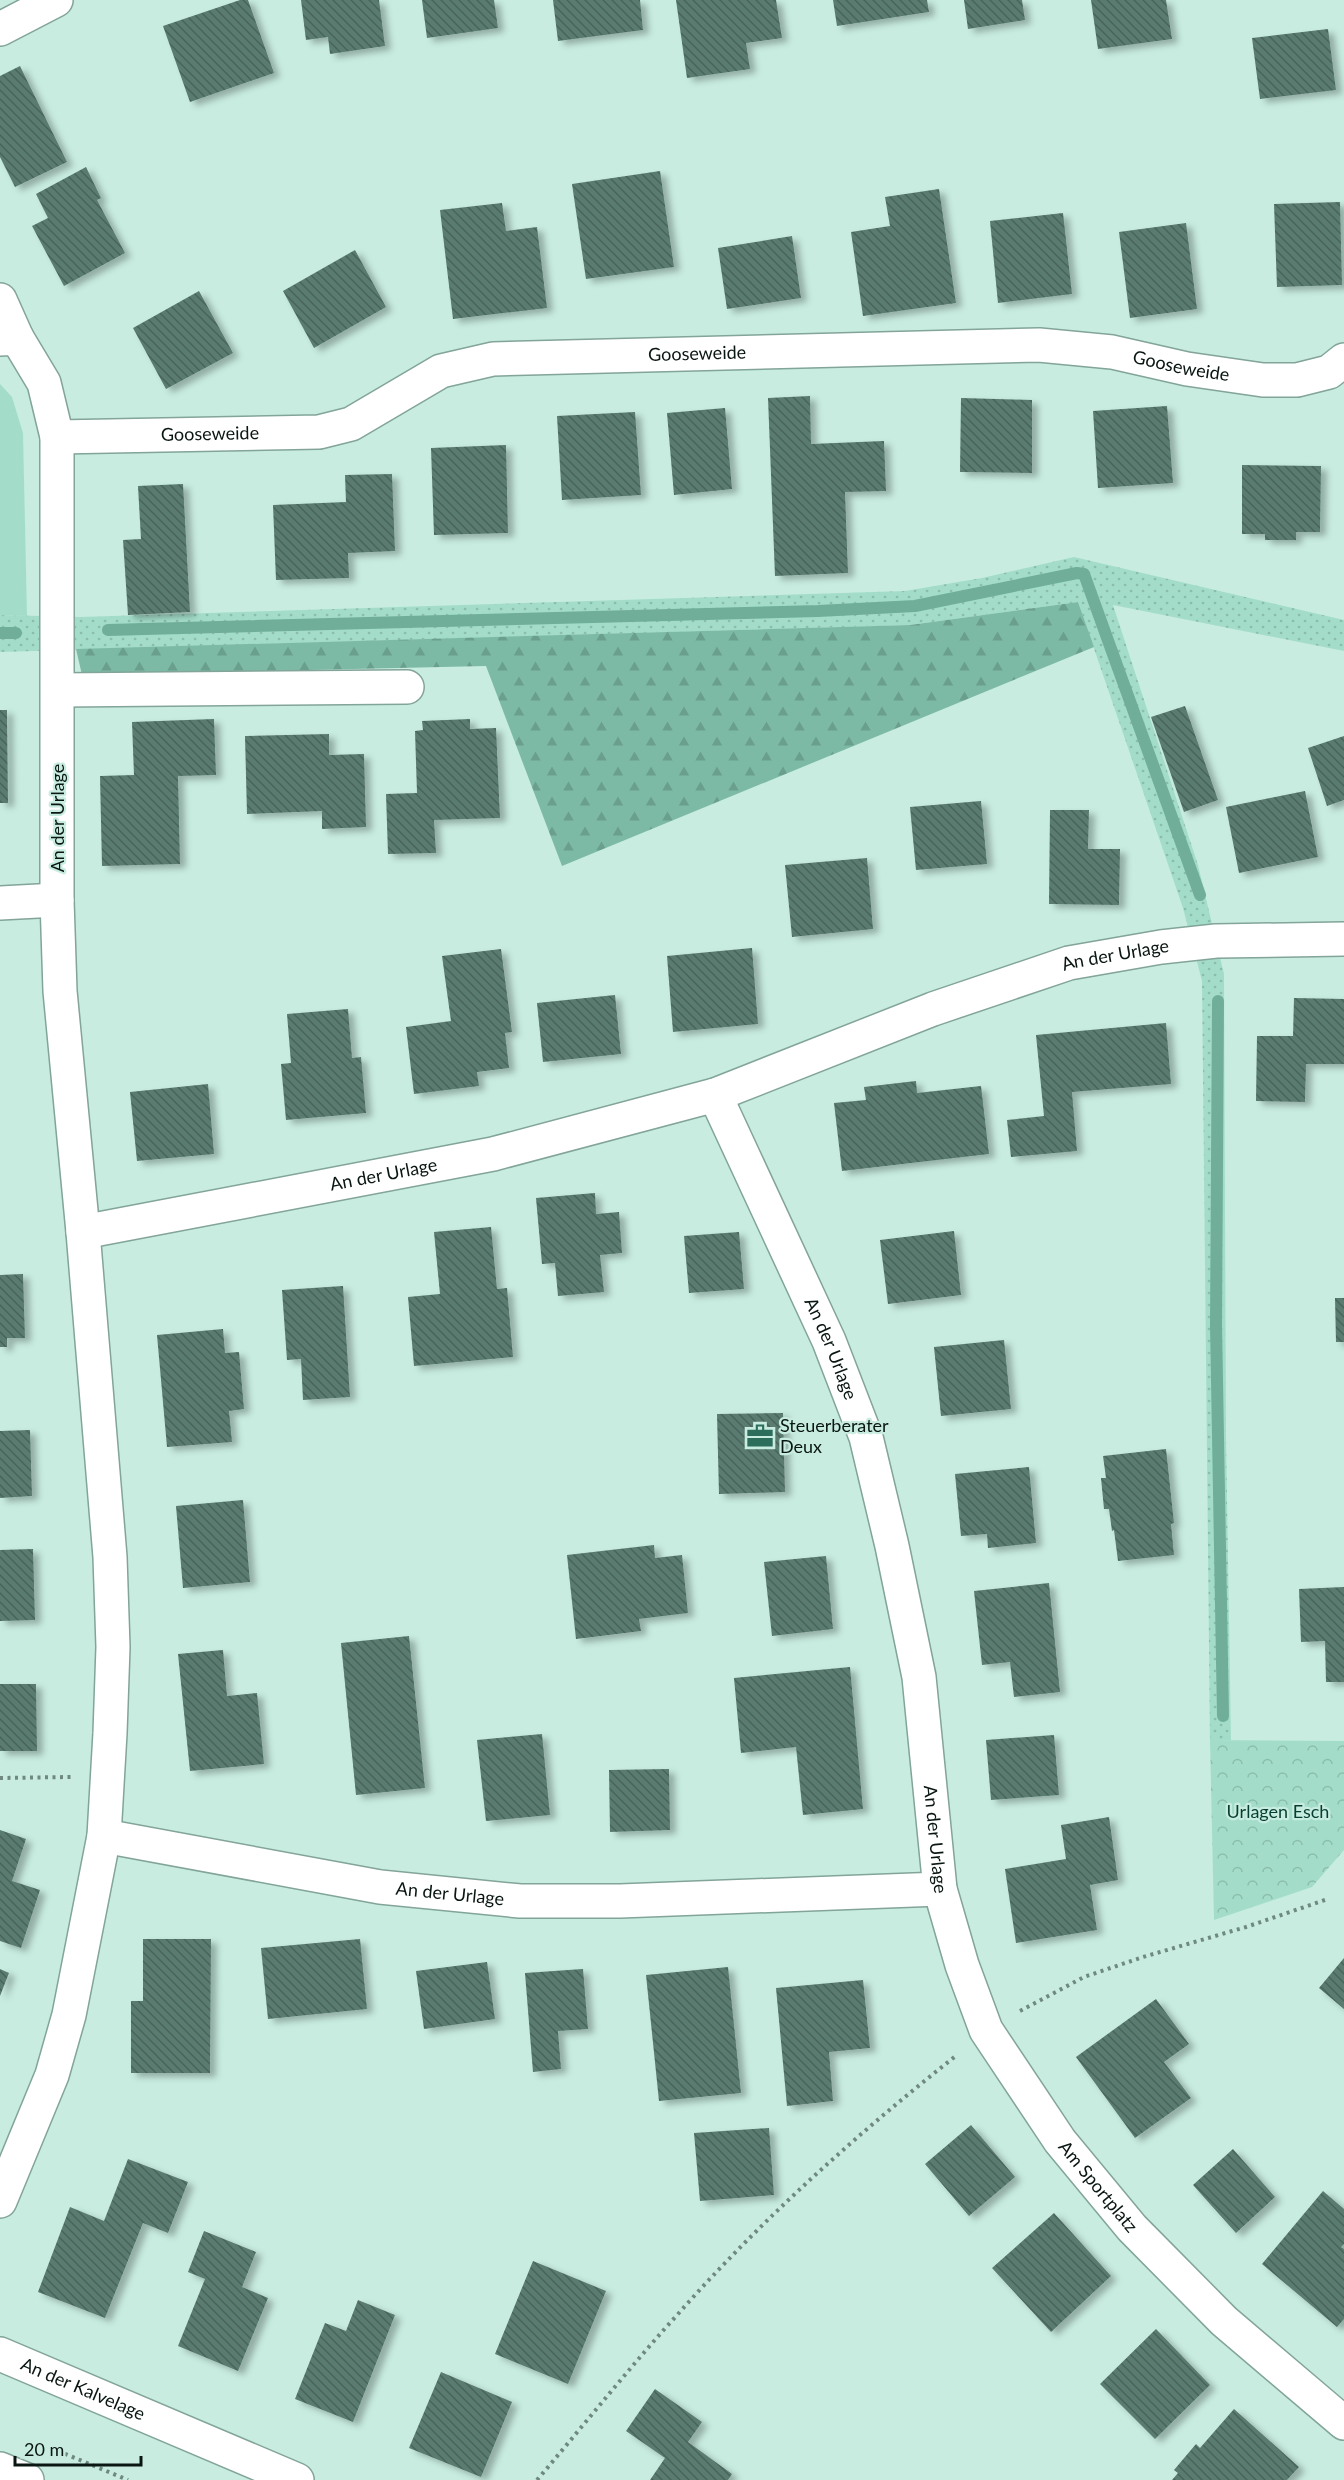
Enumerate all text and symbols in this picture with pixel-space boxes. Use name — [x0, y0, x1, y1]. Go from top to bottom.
street label: Gooseweide — [648, 341, 746, 365]
street label: Gooseweide — [1131, 345, 1231, 385]
street label: Gooseweide — [161, 421, 259, 445]
street label: An der Urlage — [46, 764, 68, 872]
street label: An der Urlage — [1058, 934, 1170, 975]
street label: An der Urlage — [328, 1153, 439, 1195]
street label: An der Urlage — [800, 1294, 863, 1403]
place label: Steuerberater Deux — [780, 1414, 889, 1457]
office icon: Steuerberater Deux — [745, 1421, 775, 1451]
street label: An der Urlage — [920, 1784, 952, 1894]
park label: Urlagen Esch — [1227, 1800, 1329, 1822]
street label: An der Urlage — [395, 1877, 505, 1909]
street label: Am Sportplatz — [1054, 2136, 1143, 2236]
street label: An der Kalvelage — [18, 2352, 149, 2424]
scale bar — [15, 2429, 141, 2467]
text: 20 m — [24, 2438, 64, 2460]

